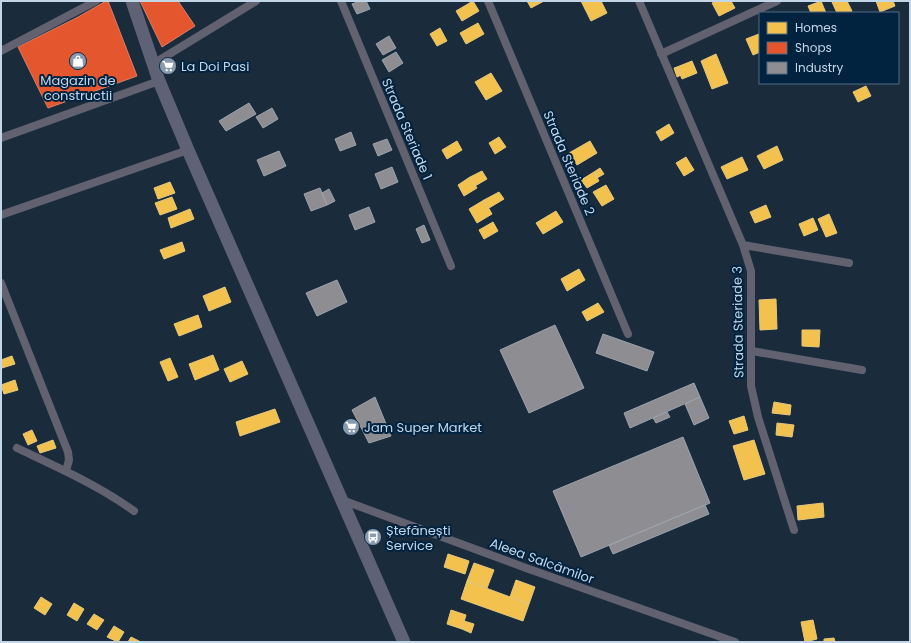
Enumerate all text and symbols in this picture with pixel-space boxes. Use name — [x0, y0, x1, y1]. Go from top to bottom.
legend — [759, 12, 899, 84]
text: Homes — [795, 19, 837, 36]
text: Shops — [795, 39, 832, 56]
shop icon: Magazin de constructii — [68, 51, 88, 71]
supermarket icon: La Doi Pasi — [158, 56, 178, 76]
place label: La Doi Pasi — [181, 57, 249, 76]
text: Industry — [795, 59, 844, 76]
place label: Magazin de constructii — [40, 71, 116, 105]
street label: Strada Steriade 1 — [377, 75, 437, 183]
street label: Strada Steriade 2 — [538, 108, 600, 218]
street label: Strada Steriade 3 — [728, 266, 748, 378]
supermarket icon: Jam Super Market — [341, 417, 361, 437]
place label: Jam Super Market — [364, 418, 482, 437]
place label: Ștefănești Service — [386, 521, 451, 555]
bus stop icon: Ștefănești Service — [363, 527, 383, 547]
street label: Aleea Salcâmilor — [487, 533, 597, 589]

